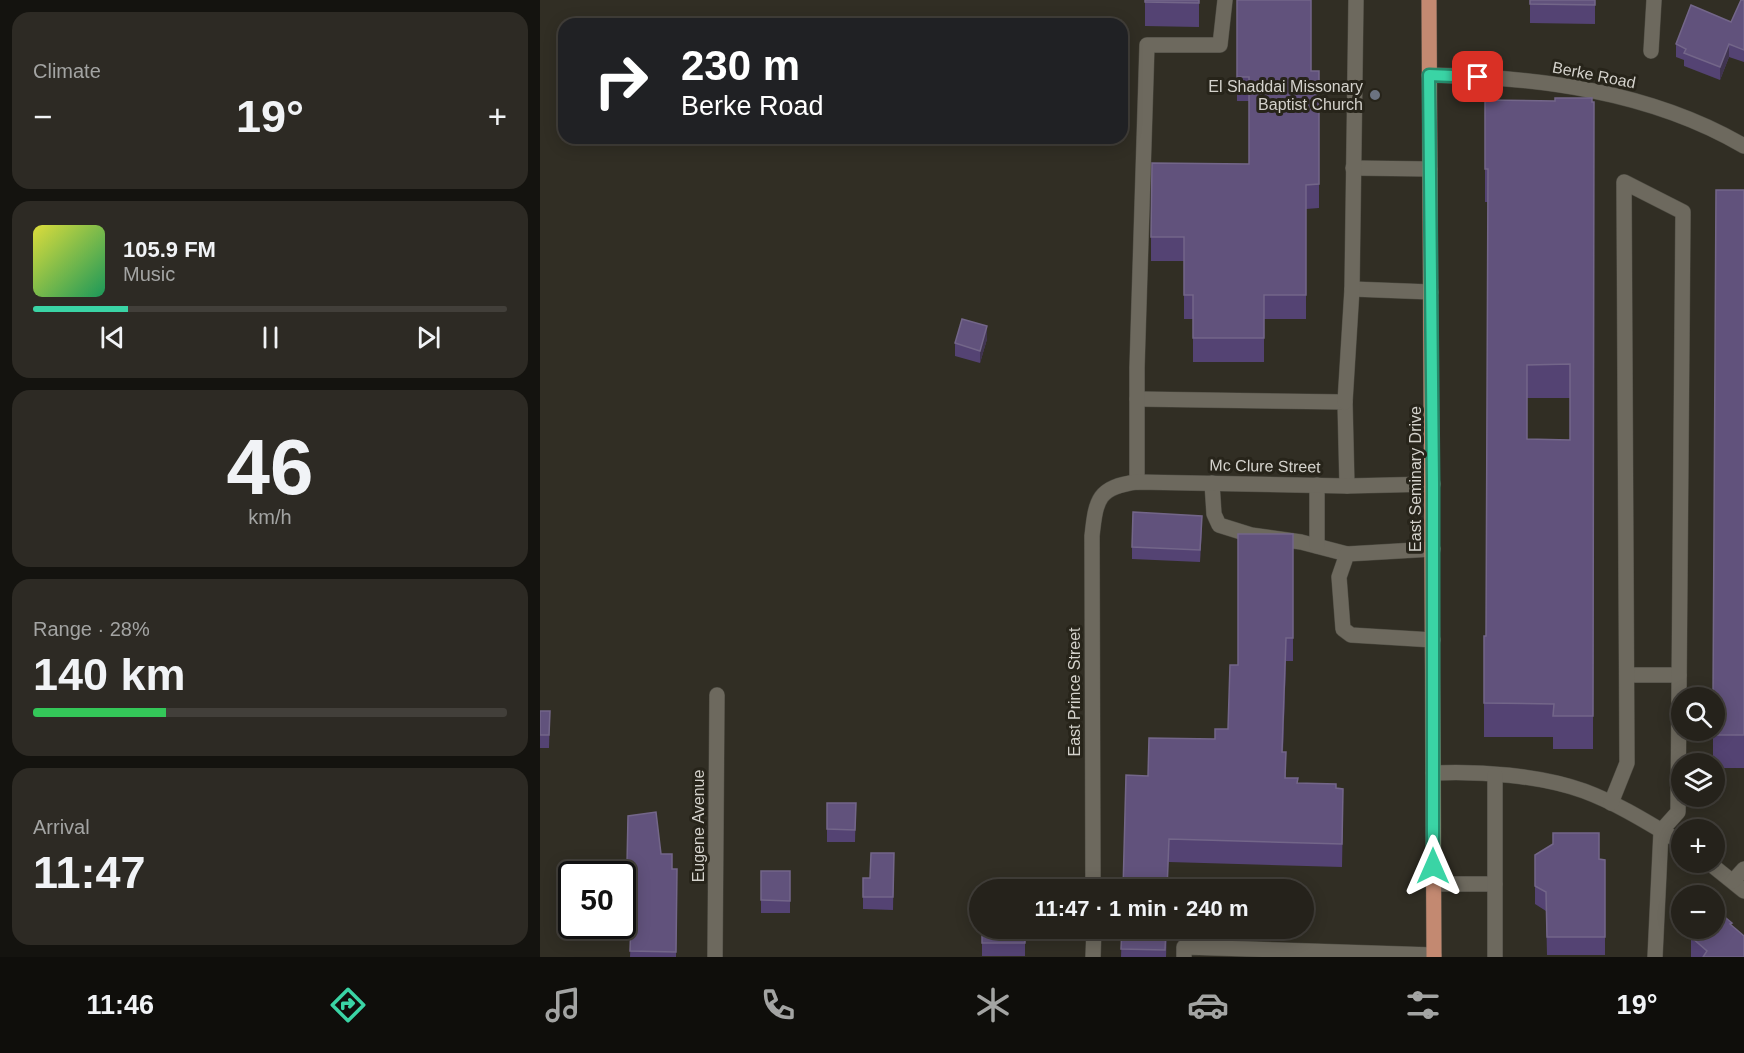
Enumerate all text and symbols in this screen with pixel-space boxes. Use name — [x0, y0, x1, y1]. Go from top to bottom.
icon: right — [582, 42, 660, 120]
text: 230 m — [681, 42, 800, 89]
pin — [1452, 51, 1503, 102]
street label: Berke Road — [1551, 59, 1637, 91]
text: Climate — [33, 60, 101, 82]
icon: arrive — [1461, 60, 1494, 93]
place label: El Shaddai Missonary Baptist Church — [1208, 78, 1363, 113]
marker: El Shaddai Missonary Baptist Church — [1368, 88, 1382, 102]
text: 19° — [236, 91, 304, 142]
text: Berke Road — [681, 91, 824, 121]
text: − — [33, 98, 52, 135]
text: + — [488, 98, 507, 135]
text: 105.9 FM — [123, 237, 216, 262]
text: Music — [123, 263, 175, 285]
icon: previous — [96, 321, 129, 354]
icon: pause — [254, 321, 287, 354]
icon: next — [412, 321, 445, 354]
street label: East Seminary Drive — [1407, 406, 1424, 552]
text: 46 — [227, 423, 313, 511]
street label: Mc Clure Street — [1209, 457, 1321, 475]
text: km/h — [248, 506, 292, 528]
text: Range · 28% — [33, 618, 150, 640]
street label: East Prince Street — [1066, 627, 1083, 756]
text: 140 km — [33, 649, 186, 700]
map controls — [1671, 687, 1725, 939]
button: search — [1671, 687, 1725, 741]
button: layers — [1671, 753, 1725, 807]
street label: Eugene Avenue — [690, 770, 707, 882]
text: Arrival — [33, 816, 90, 838]
button: + — [1671, 819, 1725, 873]
position arrow — [1401, 834, 1465, 898]
text: 11:47 — [33, 847, 146, 898]
speed limit sign: 50 — [558, 861, 636, 939]
button: − — [1671, 885, 1725, 939]
text: 11:47 · 1 min · 240 m — [1035, 896, 1249, 921]
icon: directions — [327, 984, 369, 1026]
icon: music — [542, 984, 584, 1026]
icon: phone — [757, 984, 799, 1026]
icon: climate — [972, 984, 1014, 1026]
icon: car — [1187, 984, 1229, 1026]
icon: filters — [1402, 984, 1444, 1026]
text: 11:46 — [86, 990, 154, 1020]
text: 19° — [1617, 990, 1657, 1020]

